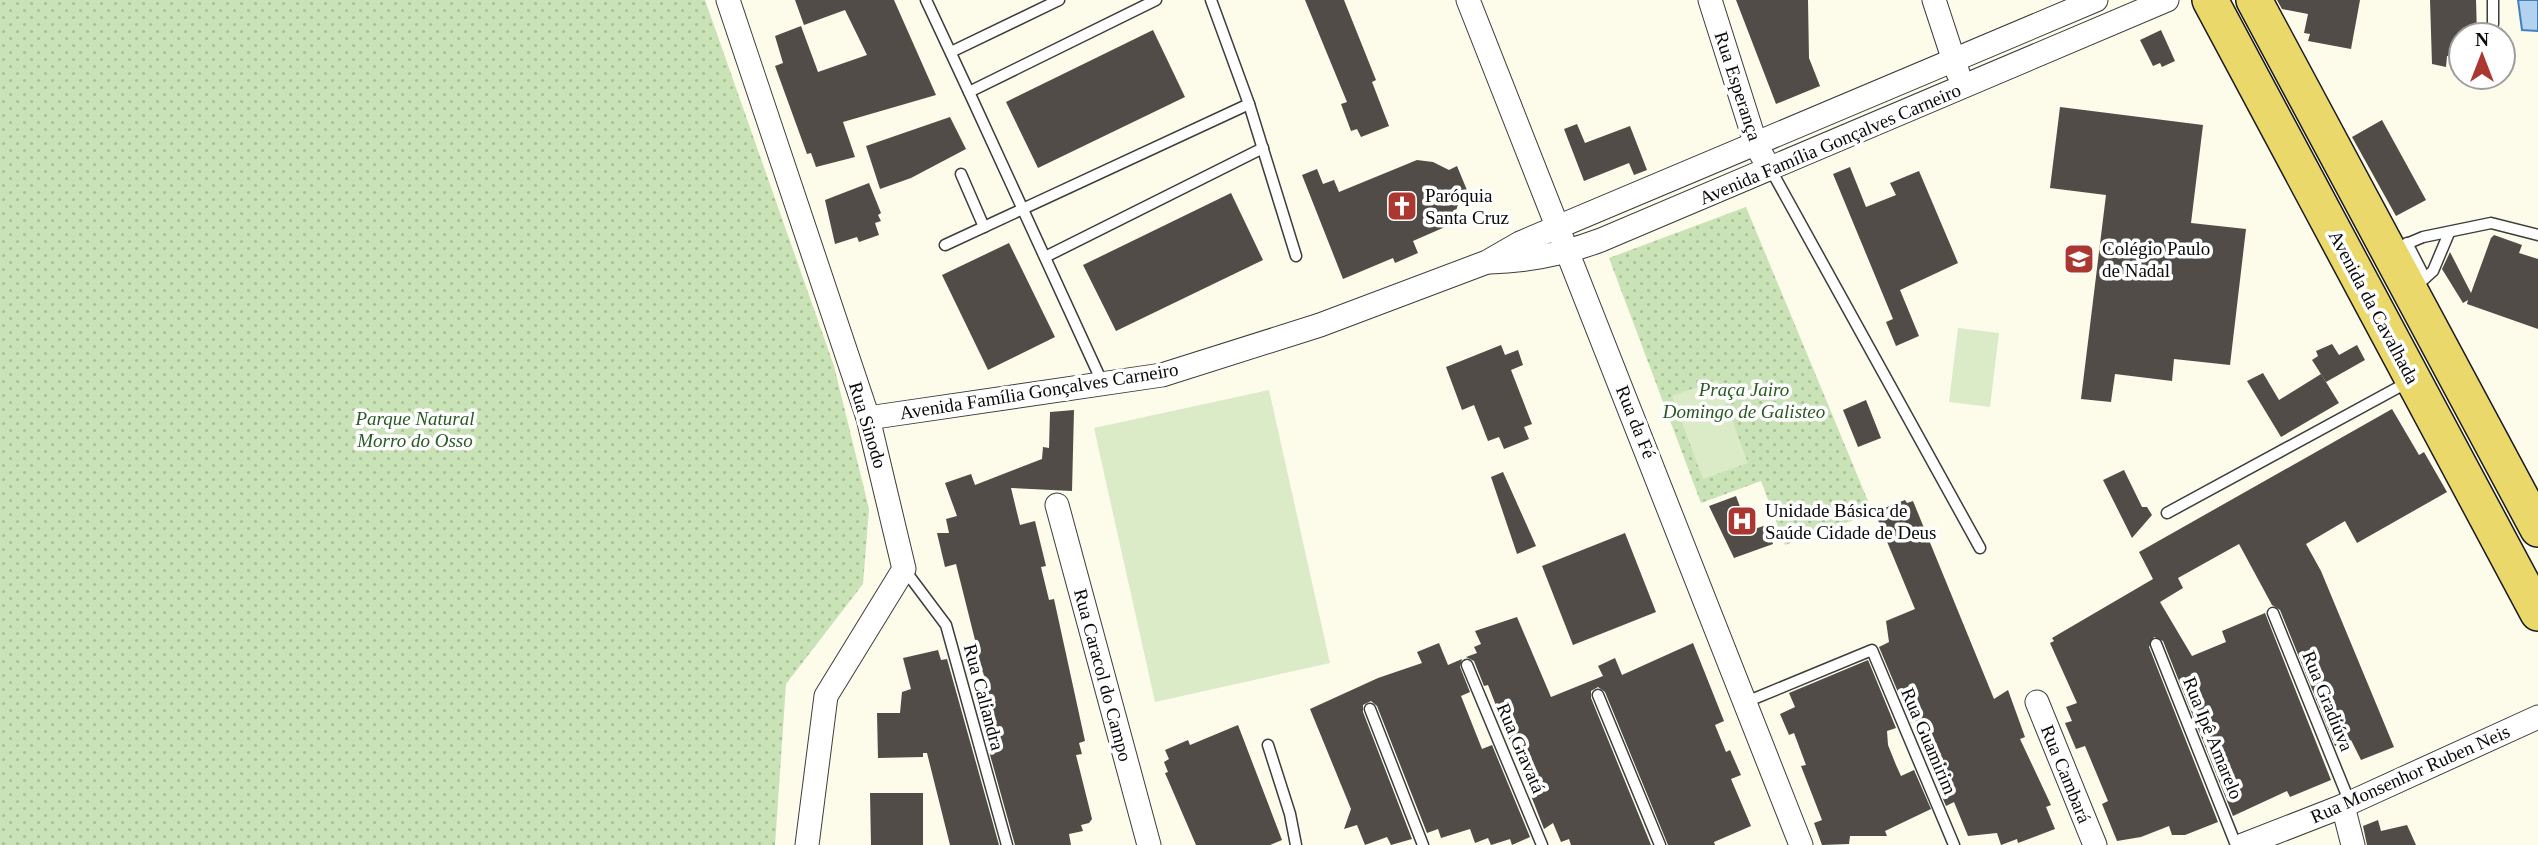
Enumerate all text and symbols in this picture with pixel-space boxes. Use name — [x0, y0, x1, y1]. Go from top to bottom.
north arrow — [2447, 21, 2517, 91]
street label: Rua Esperança — [1710, 29, 1766, 144]
text: N — [2475, 29, 2489, 50]
street label: Avenida Família Gonçalves Carneiro — [1696, 79, 1964, 209]
place label: Paróquia Santa Cruz — [1425, 185, 1509, 228]
church icon: Paróquia Santa Cruz — [1385, 189, 1419, 223]
street label: Avenida da Cavalhada — [2325, 227, 2424, 388]
place label: Colégio Paulo de Nadal — [2102, 238, 2210, 281]
school or university icon: Colégio Paulo de Nadal — [2062, 242, 2096, 276]
street label: Avenida Família Gonçalves Carneiro — [898, 359, 1180, 423]
street label: Rua Sinodo — [845, 379, 891, 471]
park label: Praça Jairo Domingo de Galisteo — [1662, 379, 1825, 422]
street label: Rua da Fé — [1612, 382, 1660, 462]
park label: Parque Natural Morro do Osso — [354, 408, 475, 451]
place label: Unidade Básica de Saúde Cidade de Deus — [1765, 500, 1936, 543]
hospital icon: Unidade Básica de Saúde Cidade de Deus — [1725, 504, 1759, 538]
street label: Rua Caracol do Campo — [1070, 586, 1136, 764]
street label: Rua Caliandra — [960, 642, 1008, 753]
street label: Rua Gradiúva — [2298, 648, 2358, 755]
street label: Rua Ipê Amarelo — [2179, 674, 2247, 802]
street label: Rua Guamirim — [1897, 685, 1961, 798]
street label: Rua Gravatá — [1493, 700, 1550, 797]
street label: Rua Monsenhor Ruben Neis — [2307, 721, 2513, 827]
street label: Rua Cambará — [2037, 722, 2095, 827]

